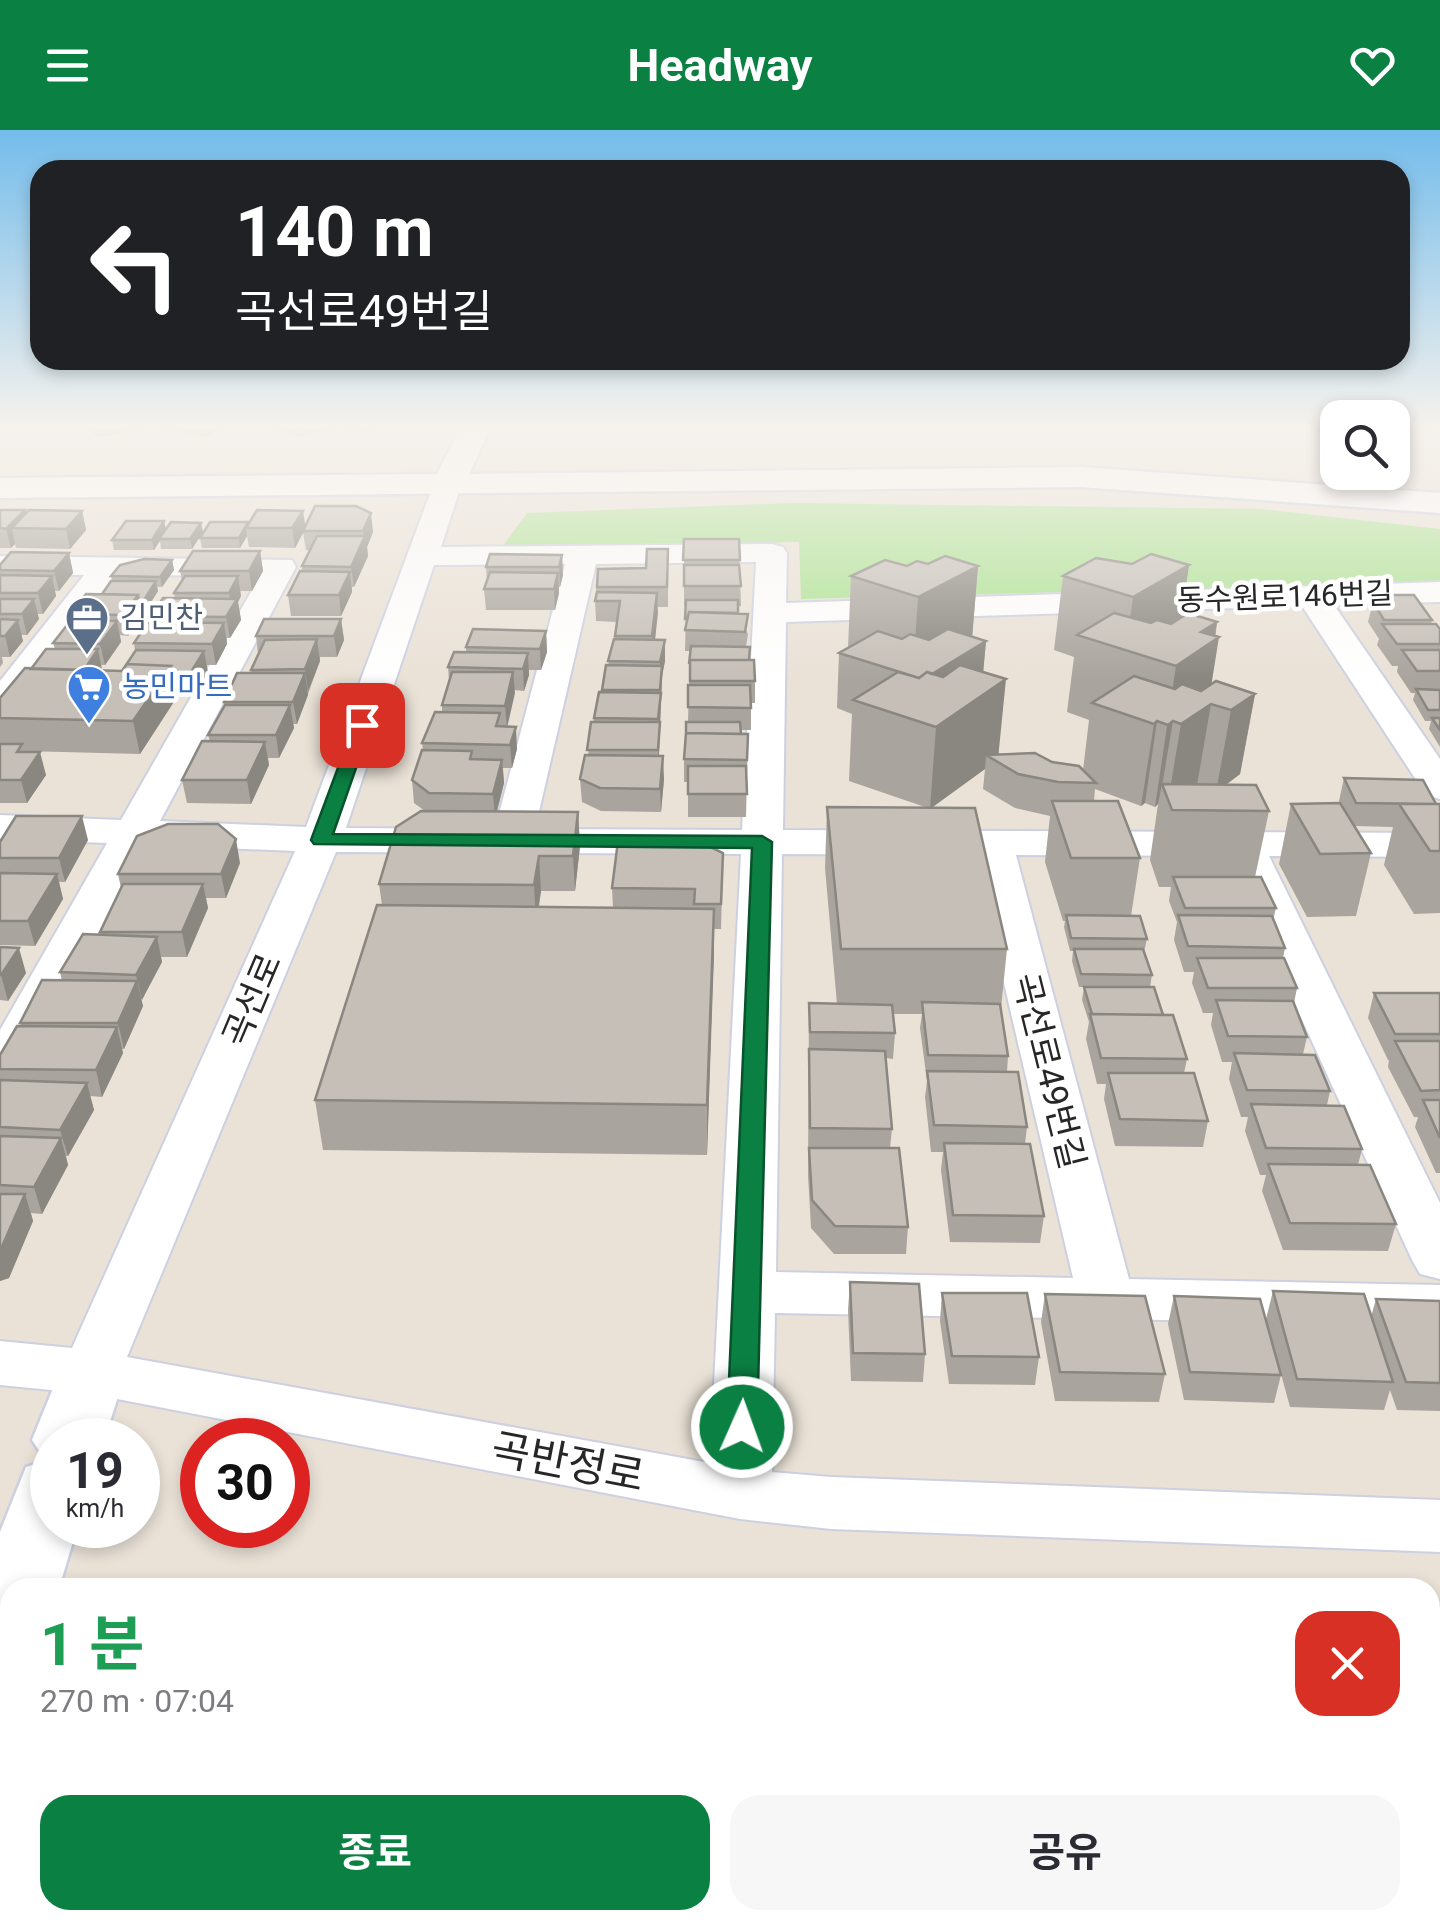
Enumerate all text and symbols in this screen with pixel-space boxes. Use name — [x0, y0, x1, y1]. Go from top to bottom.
icon: menu — [40, 38, 95, 93]
icon: heart — [1345, 38, 1400, 93]
text: Headway — [628, 39, 812, 92]
text: 140 m — [235, 191, 434, 273]
icon: left — [70, 200, 200, 330]
text: 곡선로49번길 — [235, 285, 493, 338]
map controls — [1320, 400, 1410, 490]
button: search — [1320, 400, 1410, 490]
street label: 동수원로146번길 — [1176, 575, 1394, 618]
office icon: 김민찬 — [64, 595, 110, 656]
place label: 김민찬 — [120, 600, 203, 635]
supermarket icon: 농민마트 — [66, 664, 112, 725]
place label: 농민마트 — [122, 669, 232, 704]
pin — [320, 683, 405, 768]
icon: arrive — [335, 698, 390, 753]
street label: 곡선로 — [215, 948, 290, 1053]
street label: 곡선로49번길 — [1004, 969, 1093, 1173]
position arrow — [690, 1375, 794, 1479]
speed limit sign: 30 — [180, 1418, 310, 1548]
street label: 곡반정로 — [487, 1424, 648, 1501]
text: 19 — [66, 1442, 124, 1500]
text: km/h — [66, 1494, 124, 1523]
text: 1 분 — [40, 1609, 145, 1680]
button: close — [1295, 1611, 1400, 1716]
text: 270 m · 07:04 — [40, 1682, 234, 1720]
button: 종료 — [40, 1795, 710, 1910]
button: 공유 — [730, 1795, 1400, 1910]

